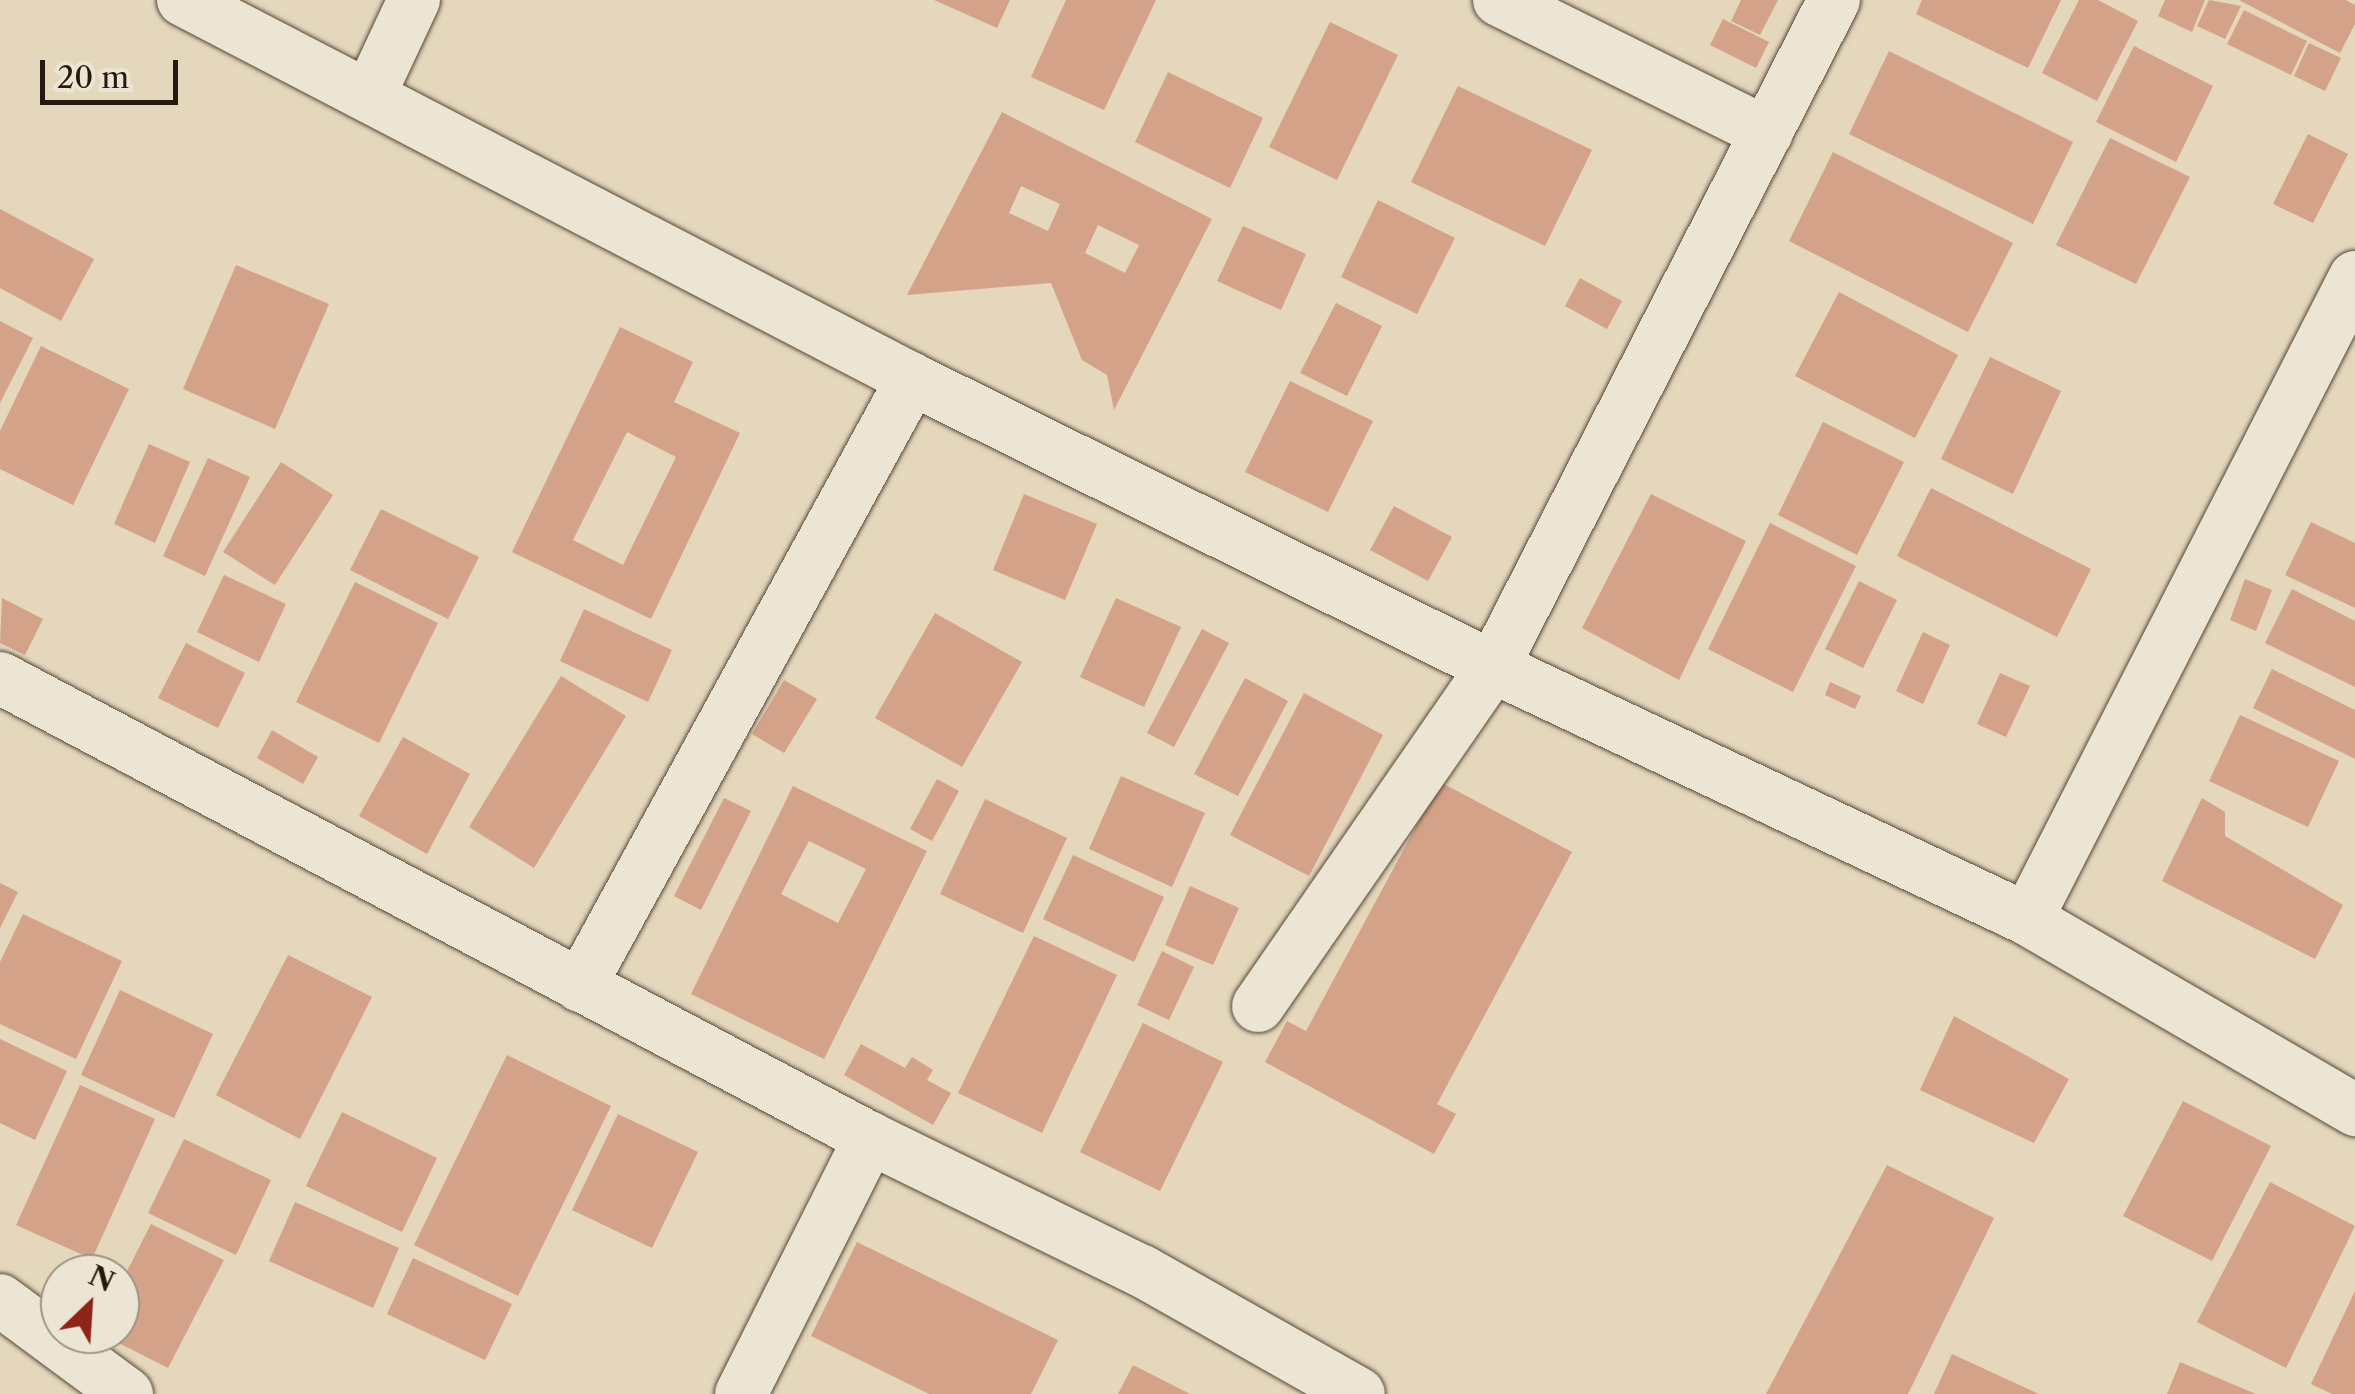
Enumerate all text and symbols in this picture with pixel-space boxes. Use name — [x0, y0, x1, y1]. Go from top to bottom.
scale bar — [45, 40, 182, 102]
text: 20 m — [57, 59, 129, 96]
north arrow — [40, 1254, 140, 1354]
text: N — [84, 1258, 120, 1299]

